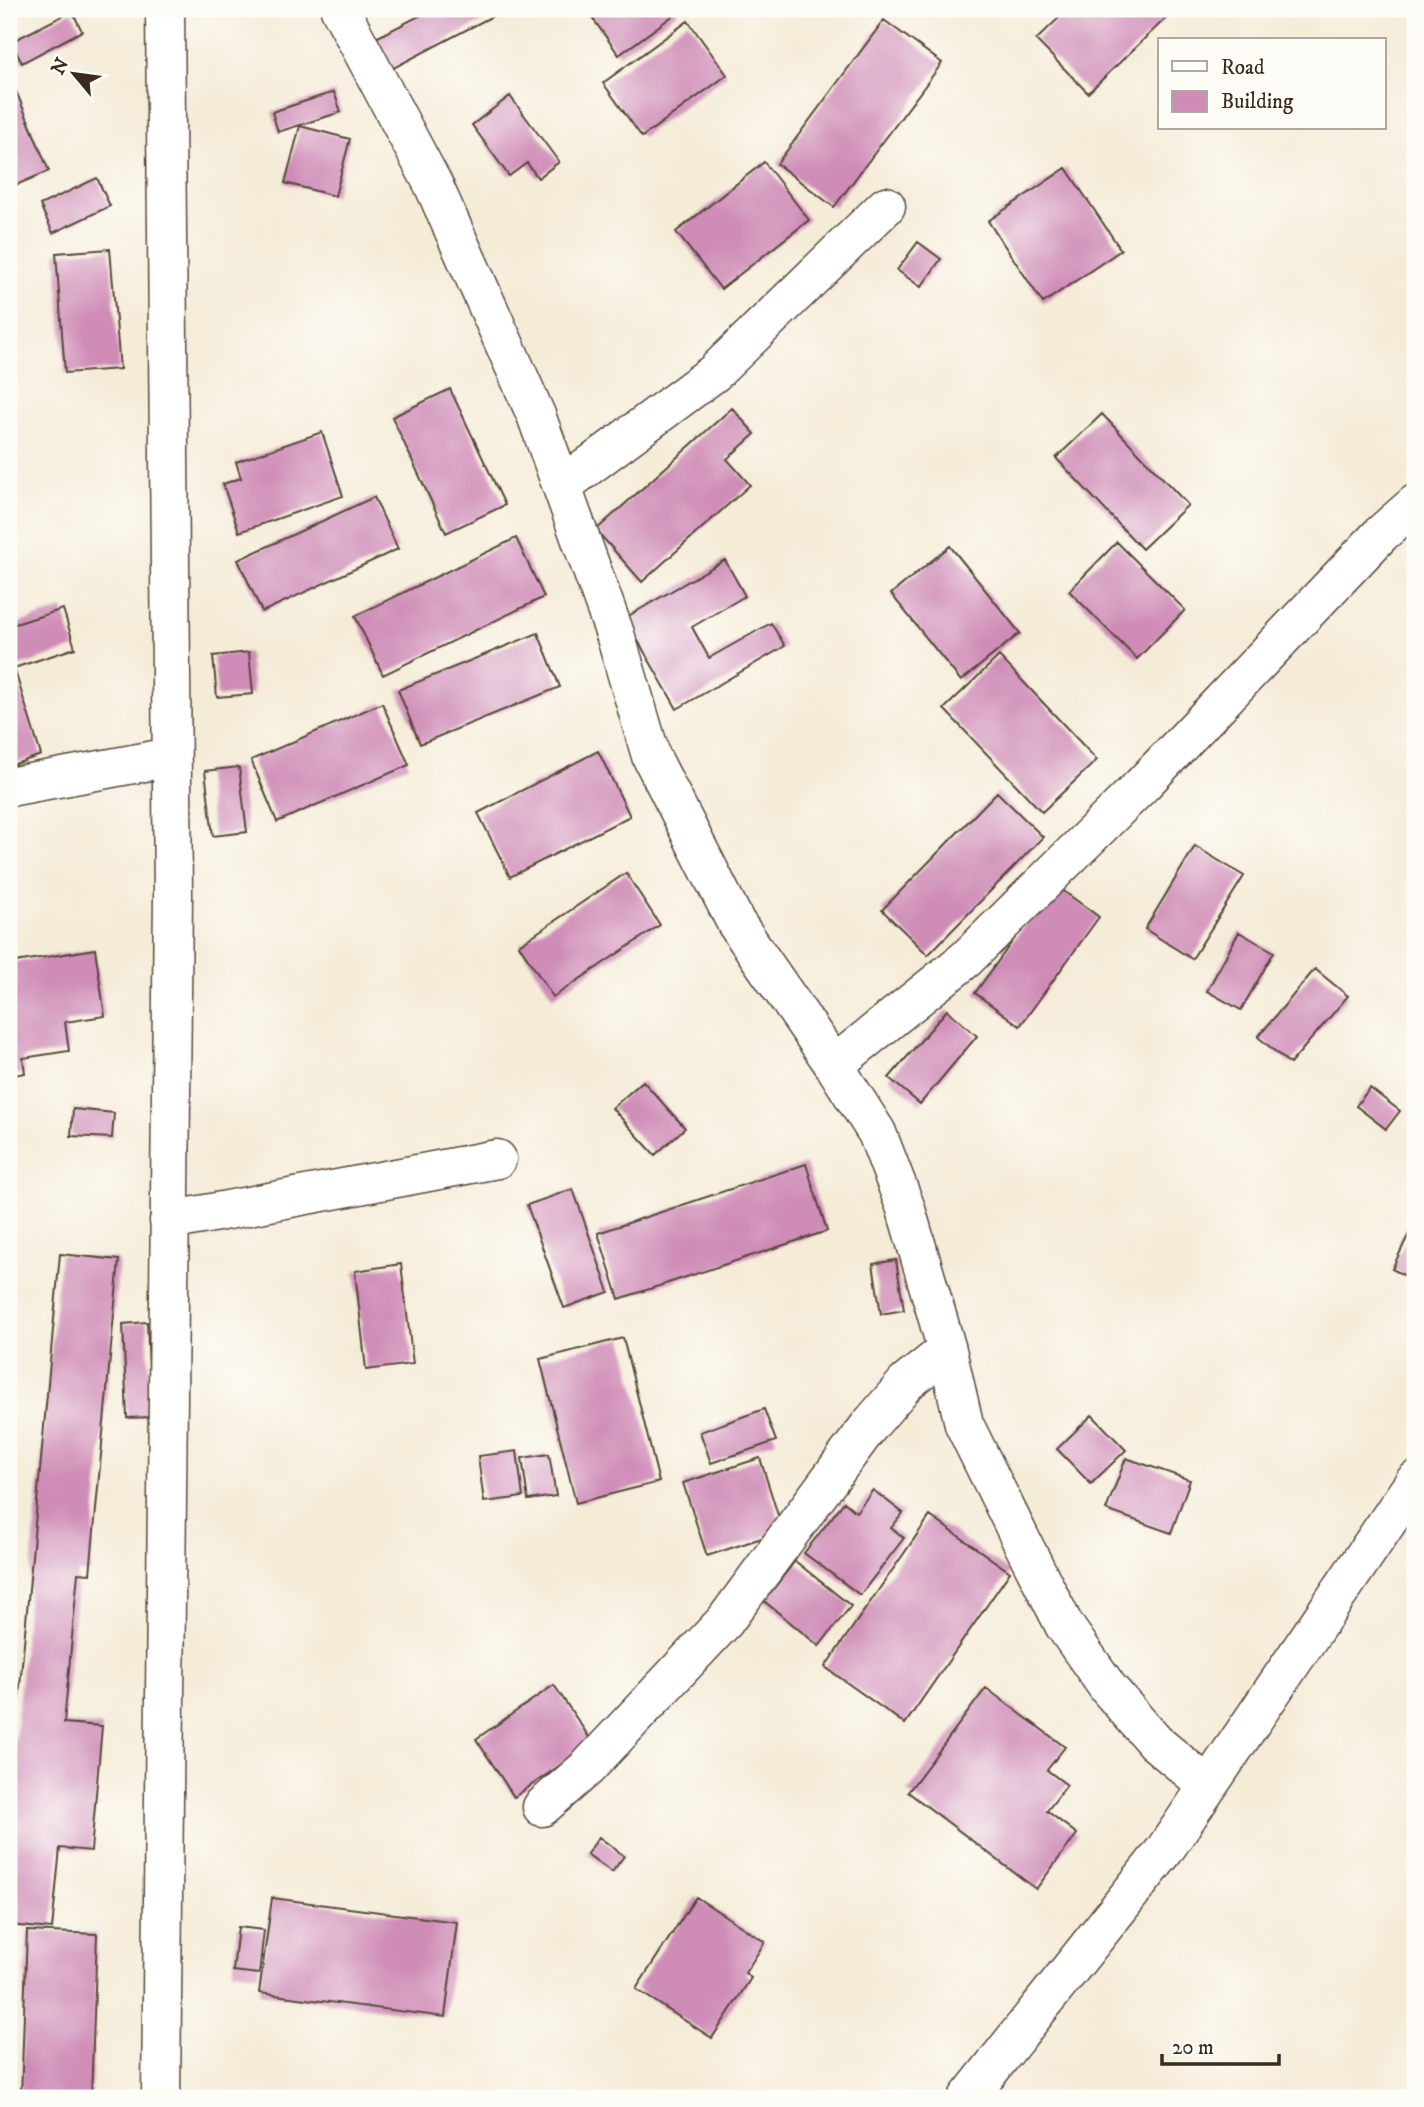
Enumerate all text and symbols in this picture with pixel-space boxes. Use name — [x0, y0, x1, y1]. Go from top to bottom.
north arrow — [38, 38, 108, 108]
legend — [1158, 38, 1386, 130]
text: N — [47, 54, 74, 79]
text: Road — [1221, 55, 1265, 81]
text: Building — [1221, 89, 1294, 115]
scale bar — [1162, 2023, 1279, 2067]
text: 20 m — [1172, 2035, 1214, 2061]

